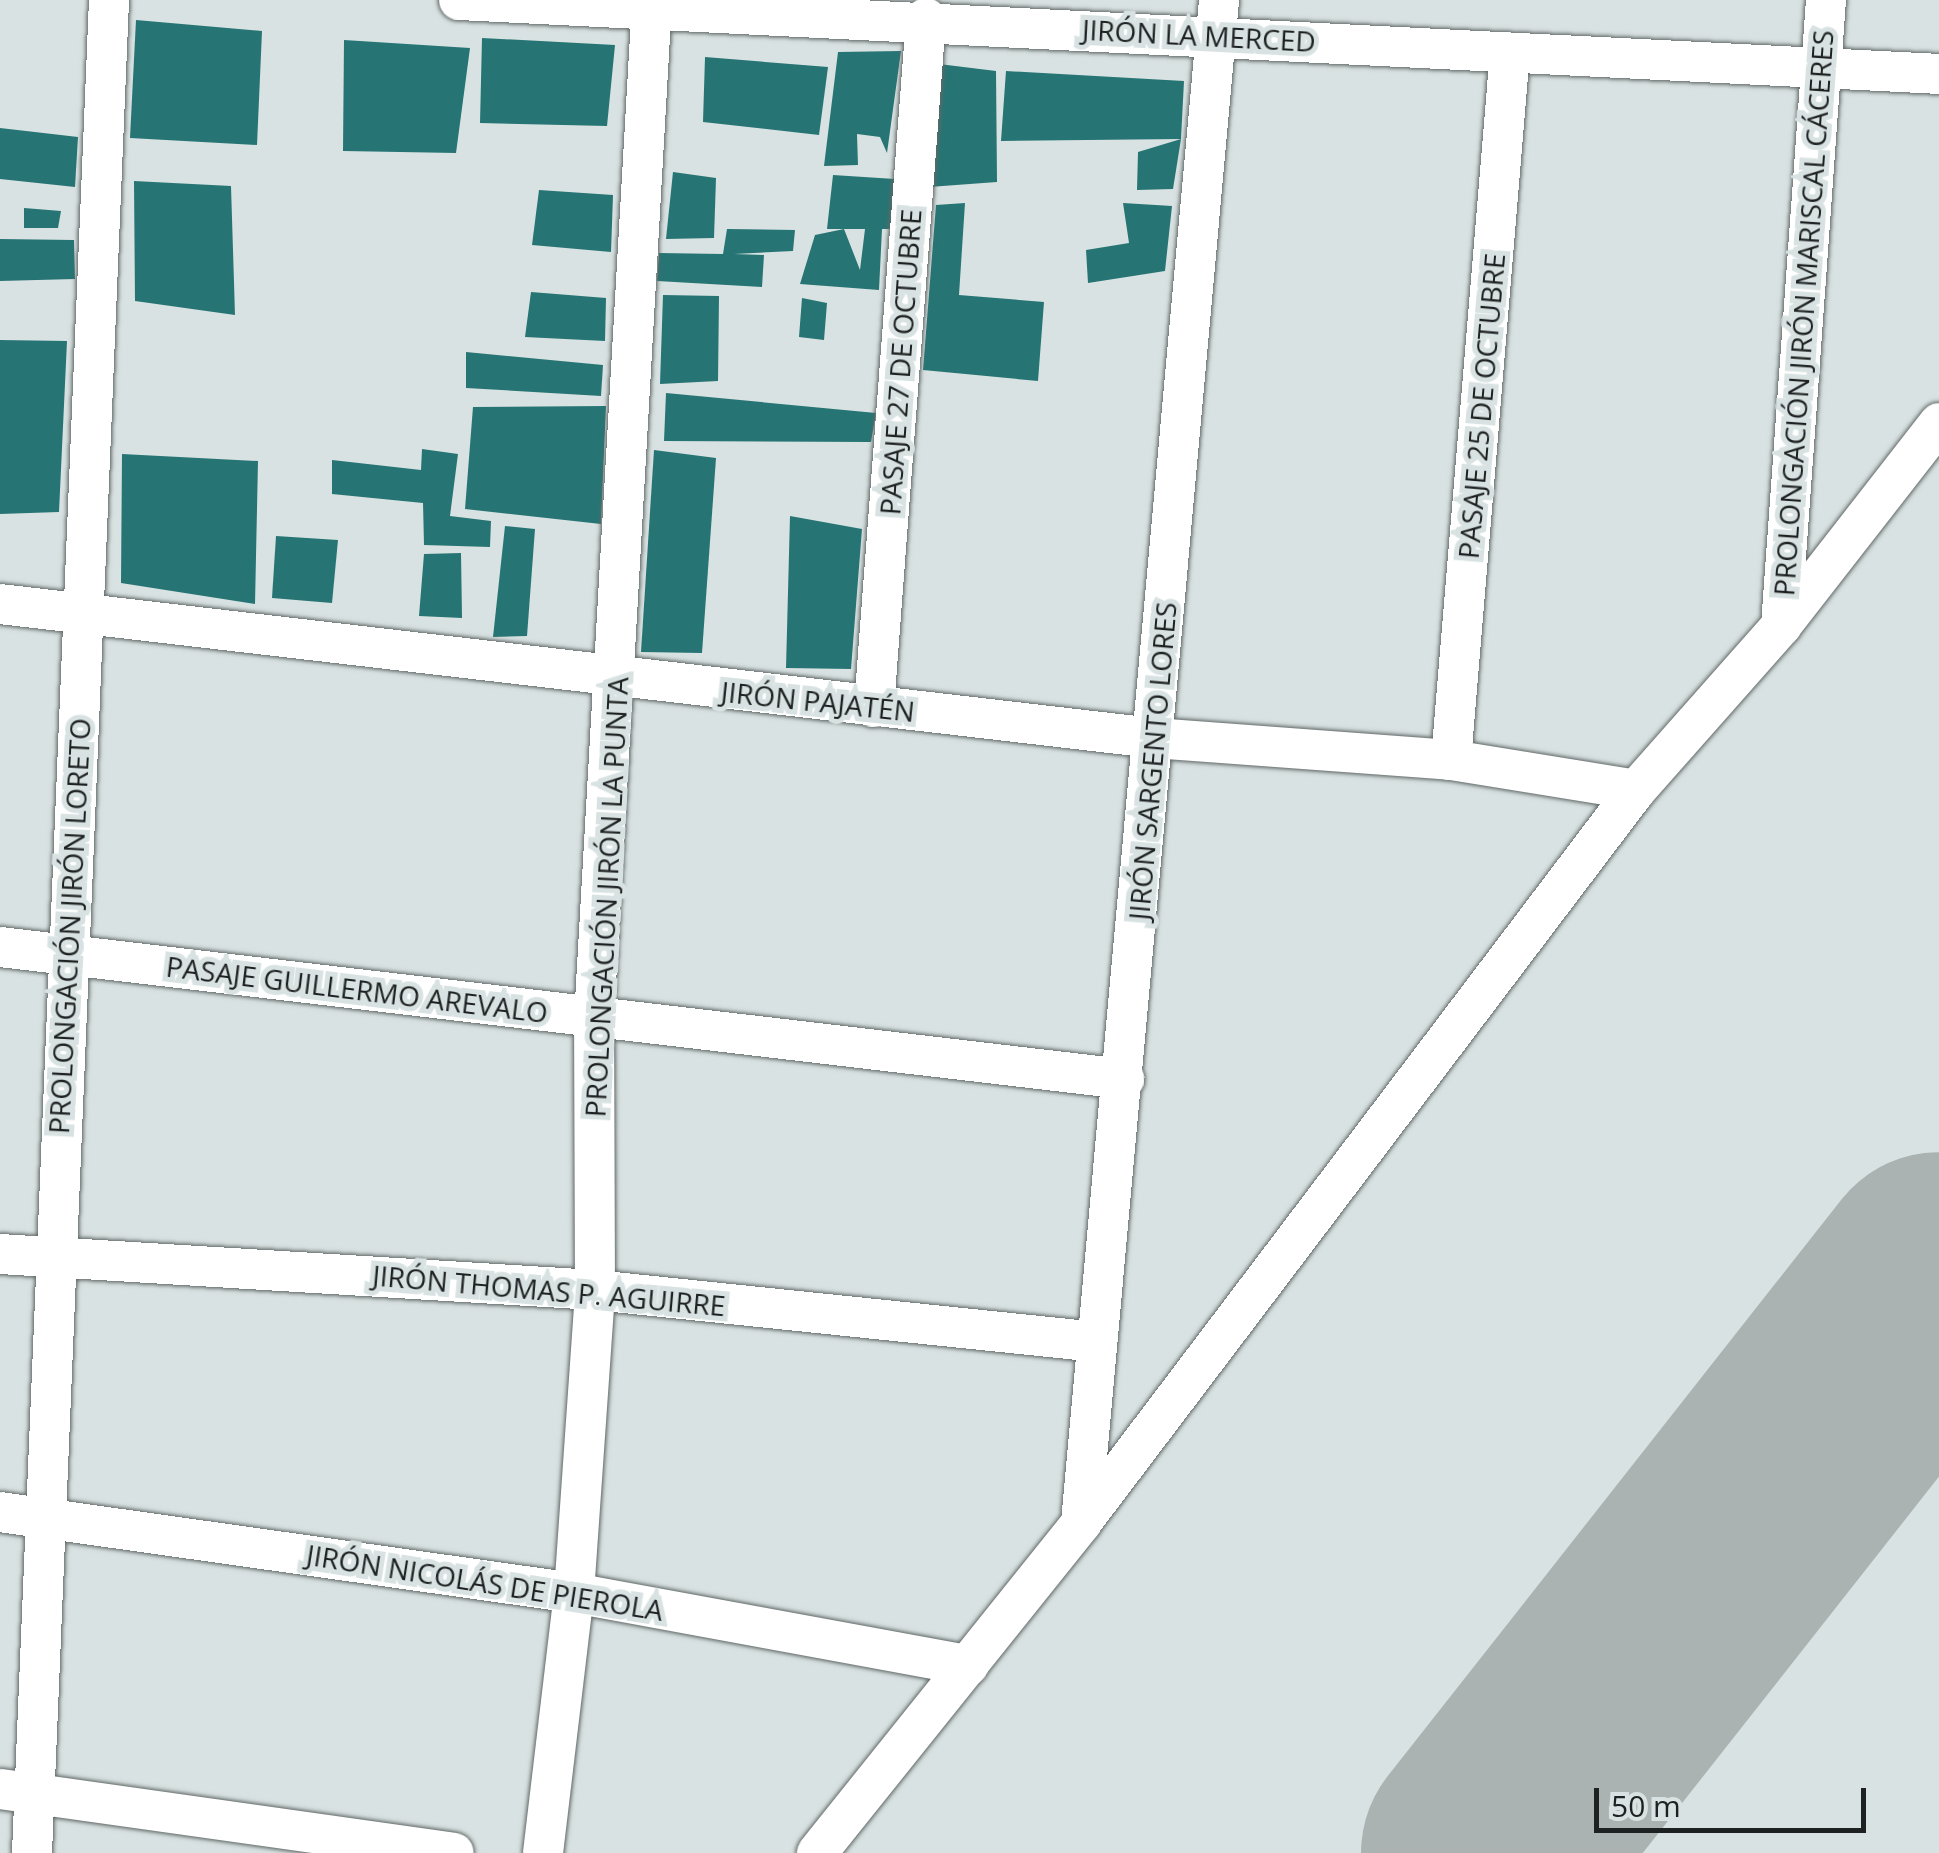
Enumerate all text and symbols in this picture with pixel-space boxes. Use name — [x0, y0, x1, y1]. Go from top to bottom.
street label: JIRÓN LA MERCED — [1081, 12, 1317, 58]
street label: PROLONGACIÓN JIRÓN MARISCAL CÁCERES — [1766, 29, 1840, 597]
street label: PASAJE 27 DE OCTUBRE — [873, 208, 927, 516]
street label: PASAJE 25 DE OCTUBRE — [1451, 252, 1511, 560]
street label: JIRÓN SARGENTO LORES — [1121, 601, 1183, 921]
street label: JIRÓN PAJATÉN — [719, 674, 917, 728]
street label: PROLONGACIÓN JIRÓN LA PUNTA — [578, 676, 634, 1118]
street label: PROLONGACIÓN JIRÓN LORETO — [41, 717, 97, 1135]
street label: PASAJE GUILLERMO AREVALO — [164, 949, 550, 1029]
street label: JIRÓN THOMAS P. AGUIRRE — [371, 1258, 727, 1322]
street label: JIRÓN NICOLÁS DE PIEROLA — [304, 1537, 666, 1627]
scale bar — [1599, 1768, 1872, 1830]
text: 50 m — [1611, 1785, 1681, 1826]

